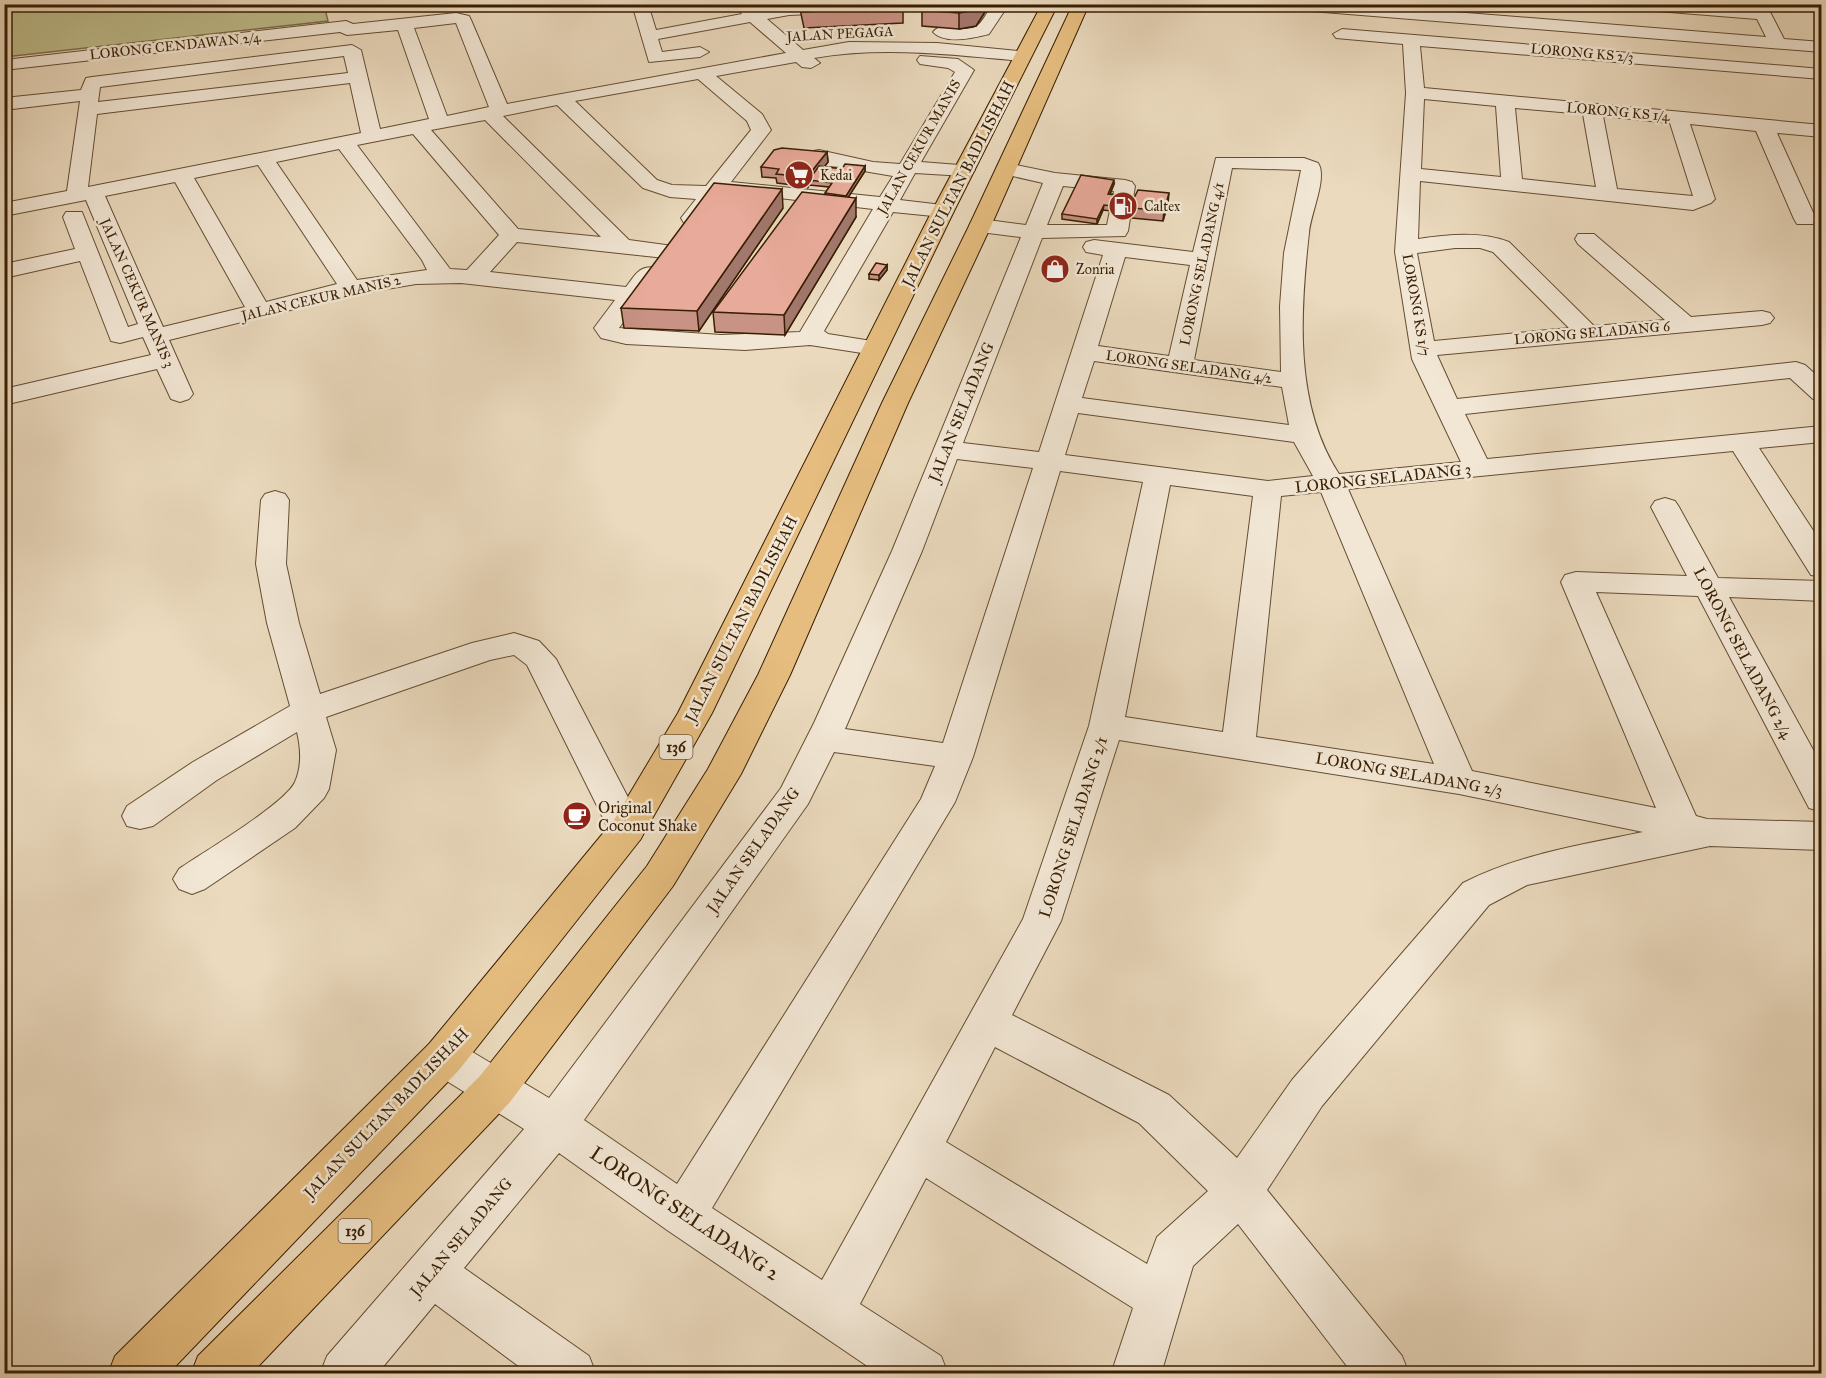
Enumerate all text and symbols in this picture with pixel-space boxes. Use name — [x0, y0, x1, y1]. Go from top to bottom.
street label: JALAN PEGAGA — [784, 23, 895, 46]
street label: LORONG CENDAWAN 2/4 — [89, 28, 263, 63]
street label: LORONG KS 2/3 — [1530, 40, 1634, 66]
street label: JALAN CEKUR MANIS — [872, 76, 965, 220]
street label: JALAN SULTAN BADLISHAH — [897, 78, 1019, 293]
street label: LORONG KS 1/4 — [1566, 99, 1672, 125]
supermarket icon: Kedai — [783, 159, 815, 191]
place label: Kedai — [820, 167, 853, 184]
street label: LORONG SELADANG 4/1 — [1176, 180, 1228, 347]
fuel station icon: Caltex — [1107, 190, 1139, 222]
place label: Caltex — [1144, 198, 1181, 215]
street label: JALAN CEKUR MANIS 3 — [95, 214, 178, 371]
street label: LORONG KS 1/7 — [1399, 252, 1433, 358]
shop icon: Zonria — [1039, 253, 1071, 285]
place label: Zonria — [1076, 261, 1115, 278]
street label: JALAN CEKUR MANIS 2 — [238, 271, 403, 326]
street label: LORONG SELADANG 6 — [1513, 318, 1672, 348]
street label: JALAN SELADANG — [924, 339, 999, 487]
street label: LORONG SELADANG 4/2 — [1105, 347, 1273, 387]
street label: LORONG SELADANG 3 — [1294, 459, 1472, 497]
street label: JALAN SULTAN BADLISHAH — [680, 513, 802, 728]
street label: LORONG SELADANG 2/4 — [1690, 564, 1797, 743]
street label: LORONG SELADANG 2/1 — [1035, 734, 1111, 920]
road number: 136 — [660, 735, 692, 759]
street label: LORONG SELADANG 2/3 — [1314, 748, 1504, 800]
street label: JALAN SELADANG — [701, 783, 805, 919]
place label: Original Coconut Shake — [598, 798, 697, 835]
cafe icon: Original Coconut Shake — [561, 800, 593, 832]
street label: JALAN SULTAN BADLISHAH — [298, 1024, 473, 1204]
street label: LORONG SELADANG 2 — [586, 1141, 784, 1285]
street label: JALAN SELADANG — [405, 1174, 517, 1302]
road number: 136 — [338, 1219, 372, 1243]

